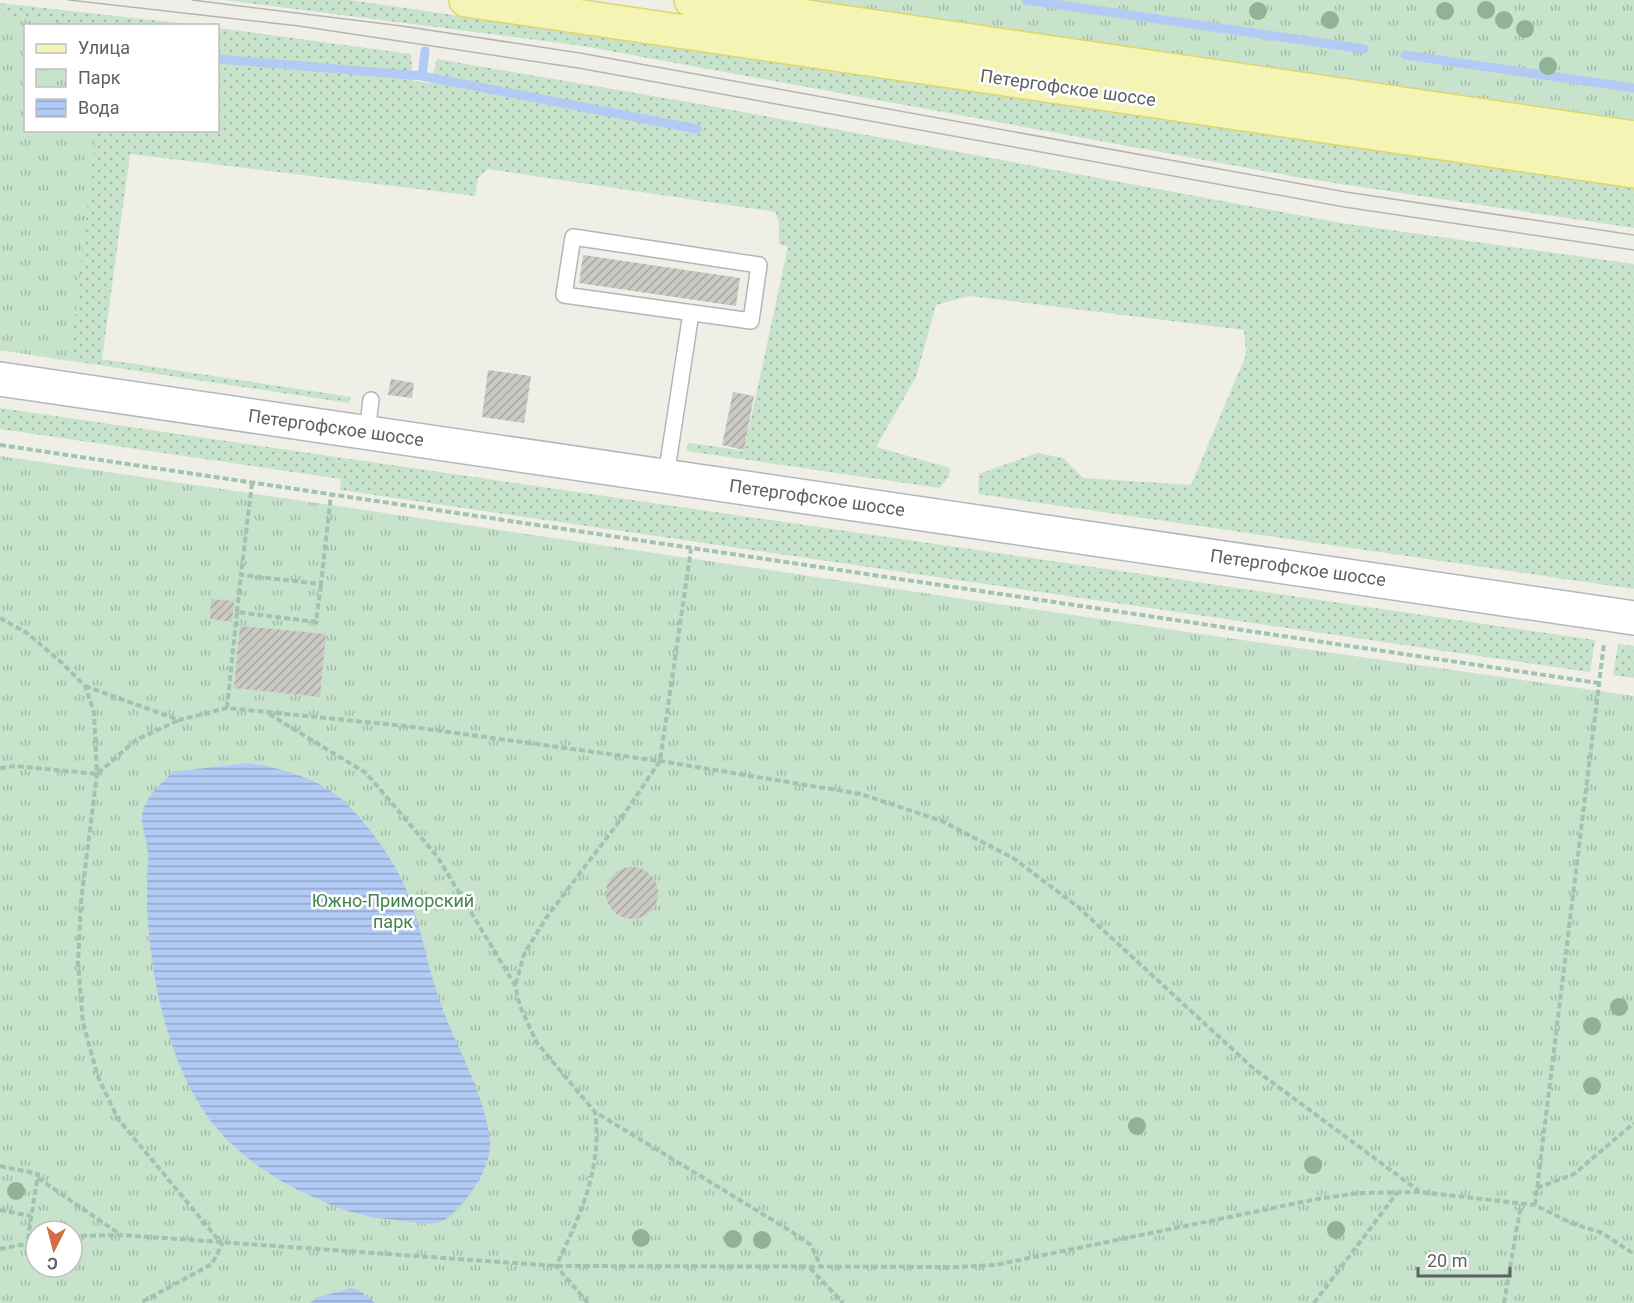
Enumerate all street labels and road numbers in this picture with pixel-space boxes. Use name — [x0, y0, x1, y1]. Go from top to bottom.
street label: Петергофское шоссе — [979, 65, 1157, 110]
street label: Петергофское шоссе — [247, 405, 425, 450]
street label: Петергофское шоссе — [728, 475, 906, 520]
street label: Петергофское шоссе — [1209, 545, 1387, 590]

